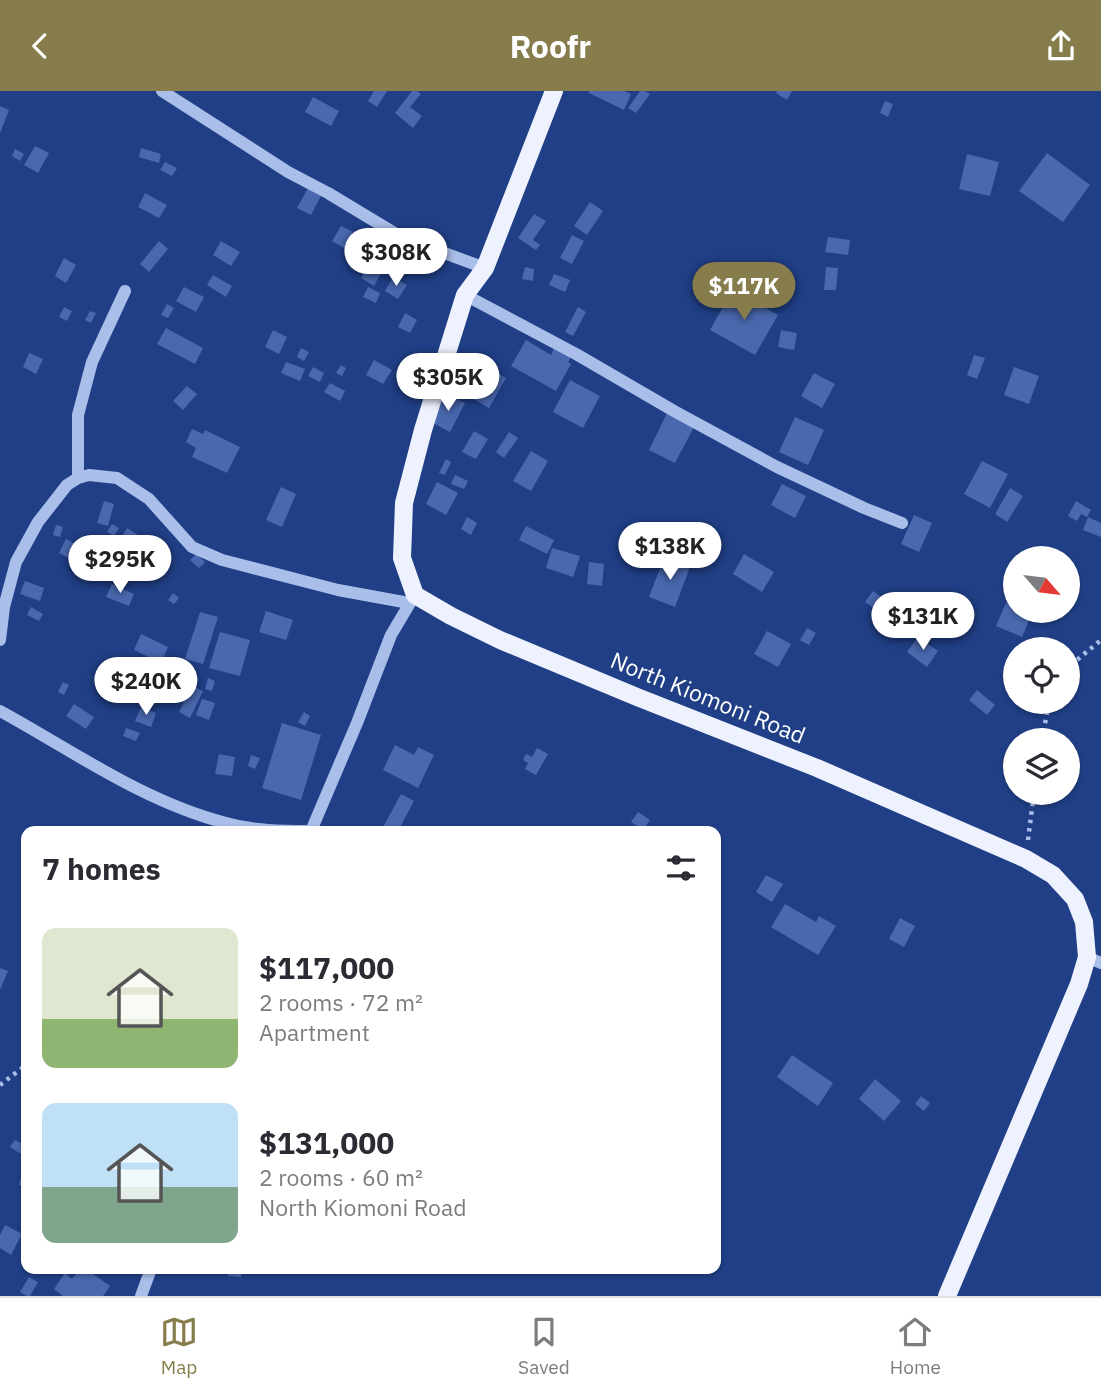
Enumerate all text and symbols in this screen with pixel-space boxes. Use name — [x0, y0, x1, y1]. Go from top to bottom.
text: Roofr — [510, 25, 591, 67]
icon: back — [21, 27, 59, 65]
icon: share — [1042, 27, 1080, 65]
pin: $308K — [347, 229, 445, 288]
text: $308K — [360, 236, 432, 266]
pin: $117K — [695, 263, 793, 322]
text: $117K — [708, 270, 780, 300]
pin: $305K — [399, 353, 497, 413]
text: $305K — [412, 361, 484, 391]
pin: $138K — [621, 523, 719, 582]
text: $138K — [634, 530, 706, 560]
pin: $295K — [71, 535, 169, 595]
text: $295K — [84, 543, 156, 573]
north arrow — [1003, 546, 1080, 623]
map controls — [1003, 546, 1080, 805]
pin: $131K — [874, 593, 972, 652]
text: $131K — [887, 600, 959, 630]
button: locate — [1003, 637, 1080, 714]
street label: North Kiomoni Road — [607, 644, 810, 750]
pin: $240K — [97, 657, 195, 717]
text: $240K — [110, 665, 182, 695]
button: layers — [1003, 728, 1080, 805]
text: 7 homes — [42, 849, 161, 888]
icon: filters — [662, 849, 700, 887]
text: $117,000 — [259, 948, 394, 987]
icon: home — [98, 956, 182, 1040]
text: 2 rooms · 72 m² — [259, 987, 423, 1017]
text: Apartment — [259, 1017, 370, 1047]
text: $131,000 — [259, 1123, 394, 1162]
icon: home — [98, 1131, 182, 1215]
text: 2 rooms · 60 m² — [259, 1162, 423, 1192]
text: North Kiomoni Road — [259, 1192, 467, 1222]
tab: Map — [160, 1313, 198, 1379]
tab: Saved — [518, 1313, 570, 1379]
tab: Home — [890, 1313, 941, 1379]

